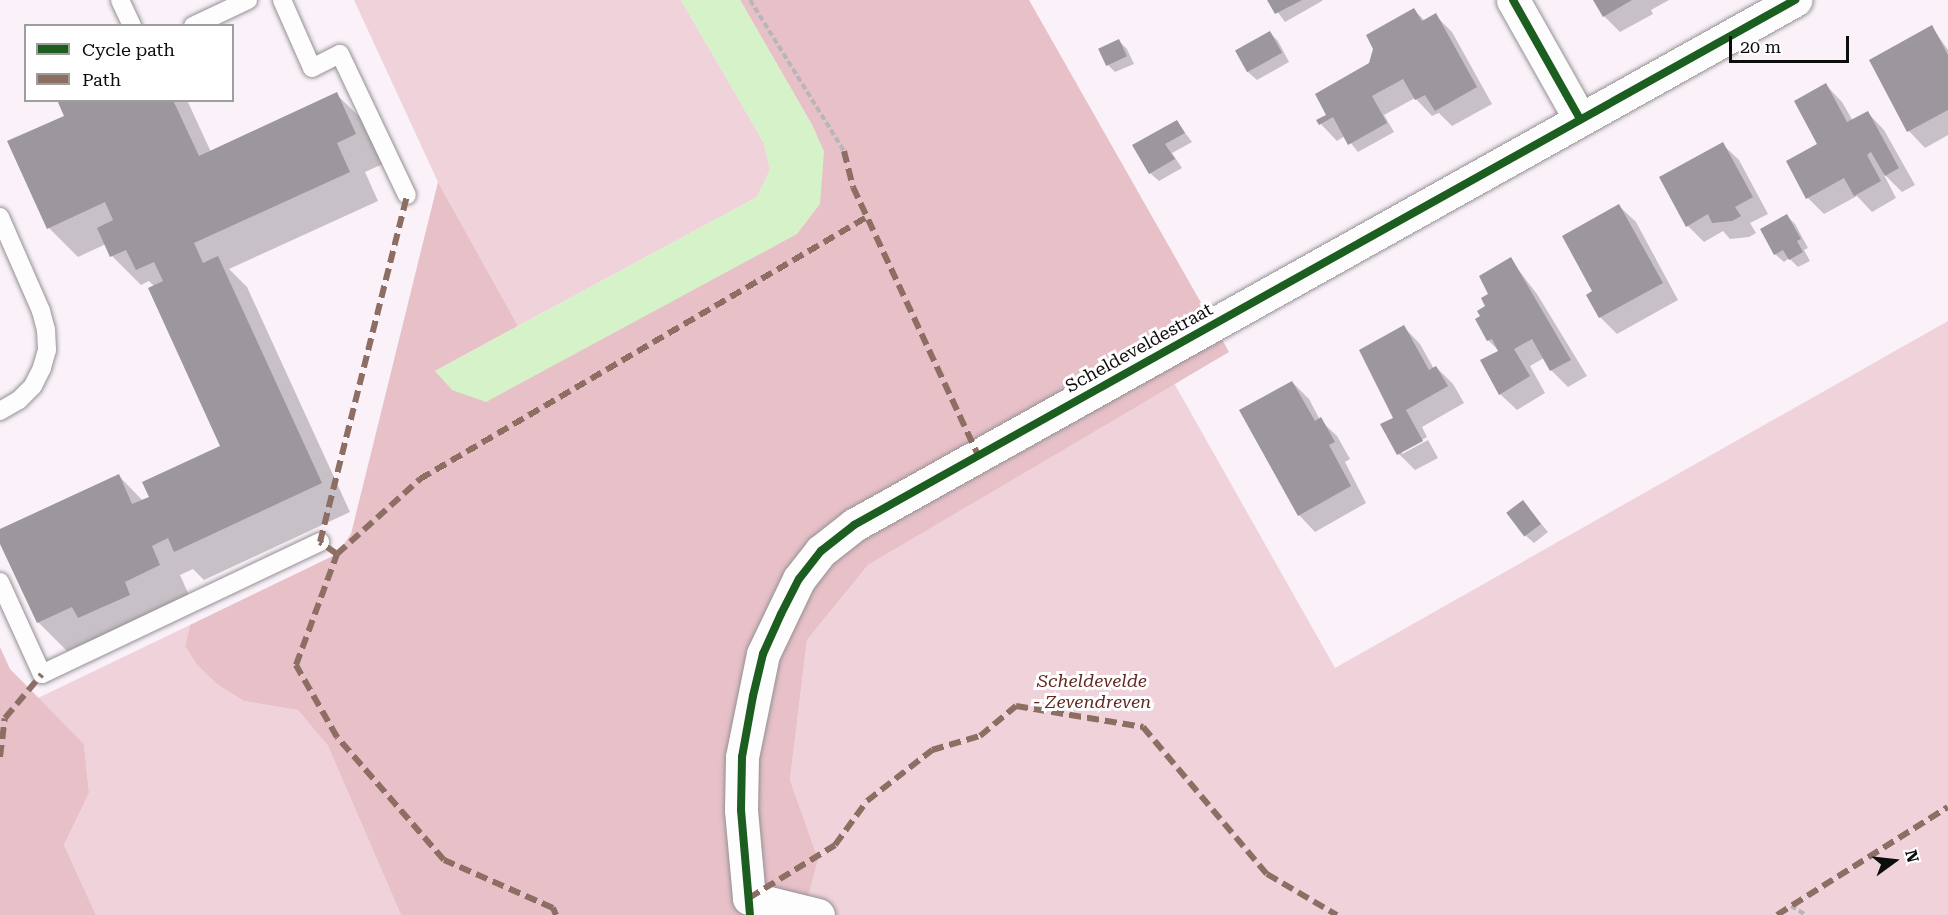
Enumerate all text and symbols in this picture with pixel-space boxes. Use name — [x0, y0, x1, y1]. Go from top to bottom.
legend — [24, 24, 234, 102]
scale bar — [1732, 24, 1852, 62]
text: 20 m — [1740, 36, 1781, 57]
text: Cycle path — [82, 39, 175, 60]
text: Path — [82, 69, 121, 90]
street label: Scheldeveldestraat — [1062, 299, 1216, 397]
park label: Scheldevelde - Zevendreven — [1033, 671, 1151, 714]
north arrow — [1864, 831, 1924, 891]
text: N — [1901, 848, 1923, 865]

